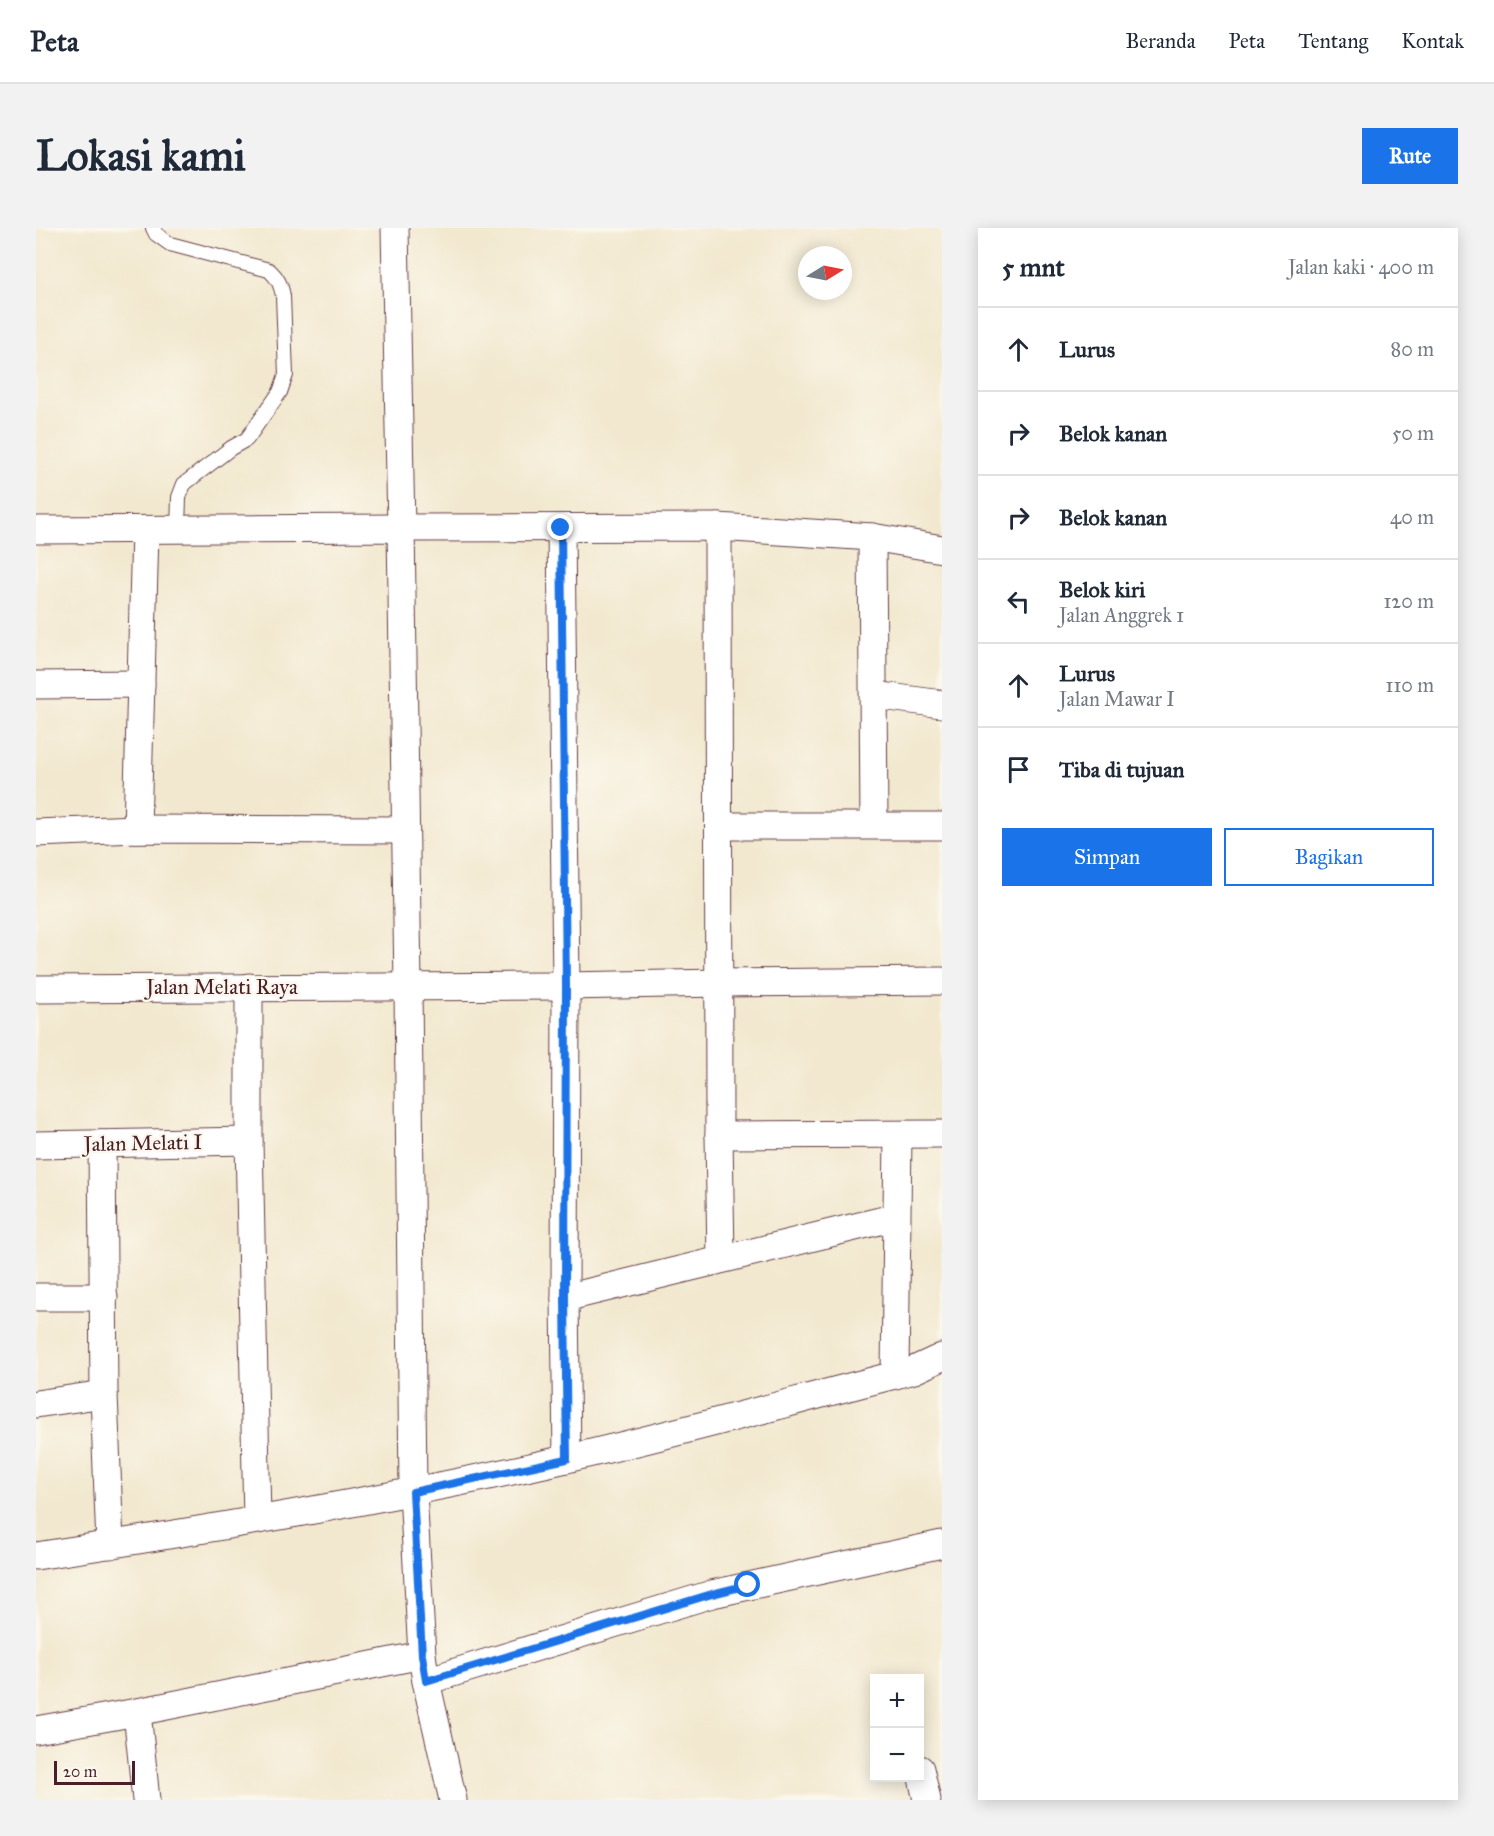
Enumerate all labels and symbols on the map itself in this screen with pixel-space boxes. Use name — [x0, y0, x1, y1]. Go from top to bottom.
north arrow — [798, 246, 852, 300]
route end — [547, 514, 573, 540]
street label: Jalan Melati Raya — [144, 974, 298, 1000]
street label: Jalan Melati I — [81, 1129, 203, 1157]
route start — [734, 1571, 760, 1597]
scale bar — [54, 1758, 135, 1786]

